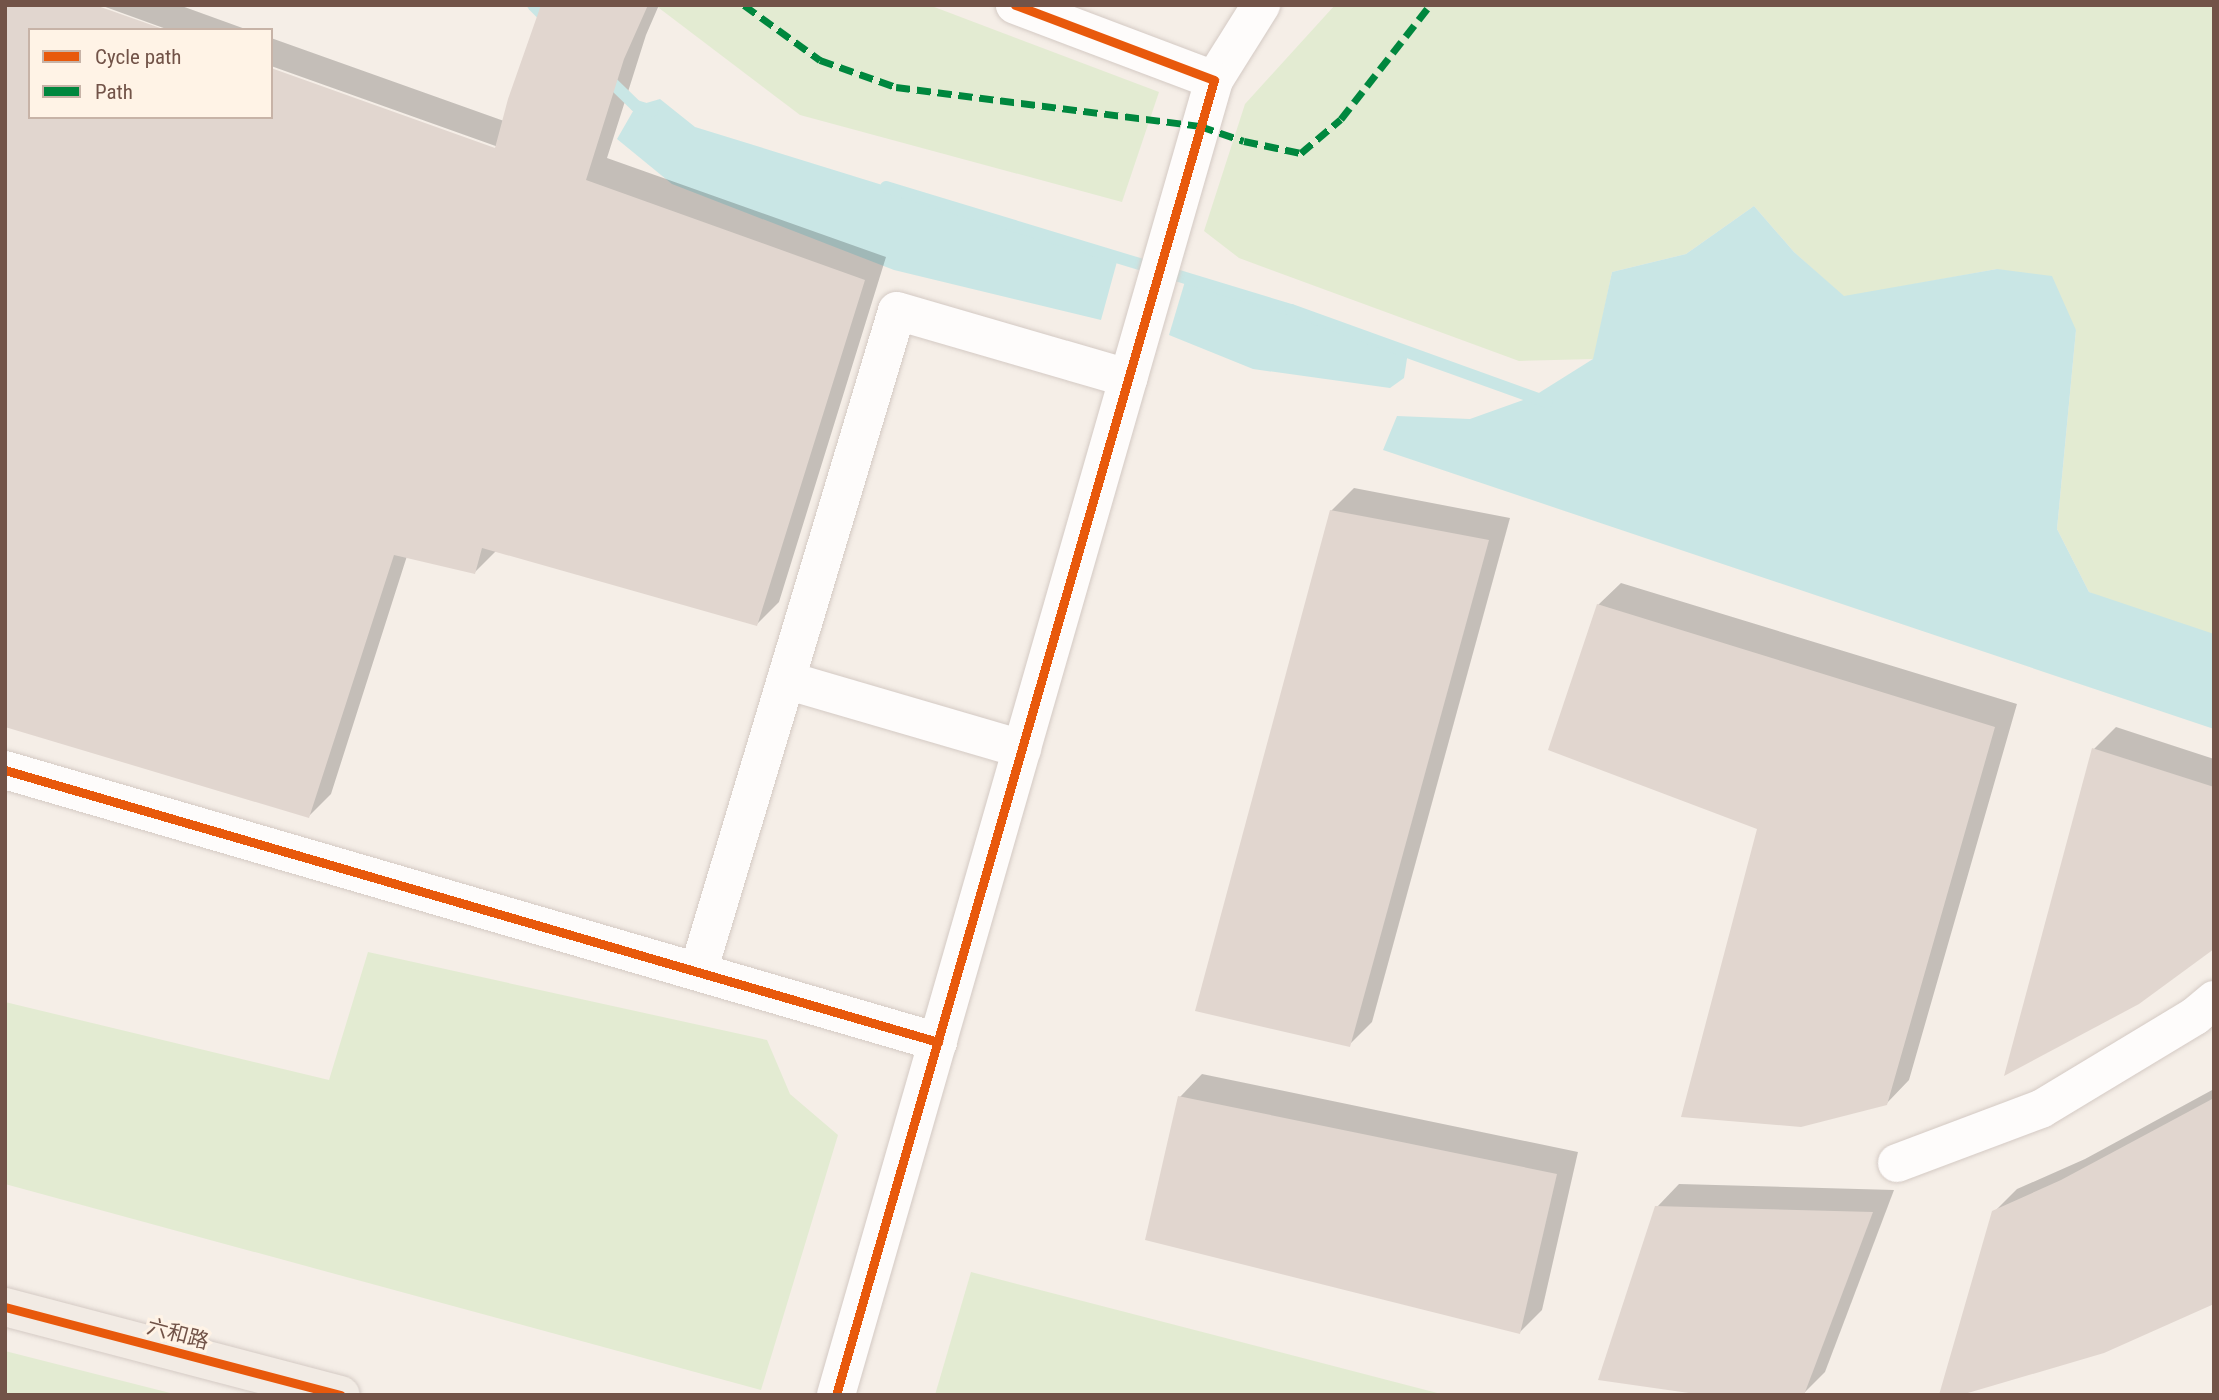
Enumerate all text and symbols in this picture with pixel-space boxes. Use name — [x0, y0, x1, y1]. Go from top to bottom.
legend — [28, 28, 273, 119]
text: Cycle path — [95, 45, 181, 69]
text: Path — [95, 80, 133, 104]
street label: 六和路 — [144, 1314, 212, 1354]

